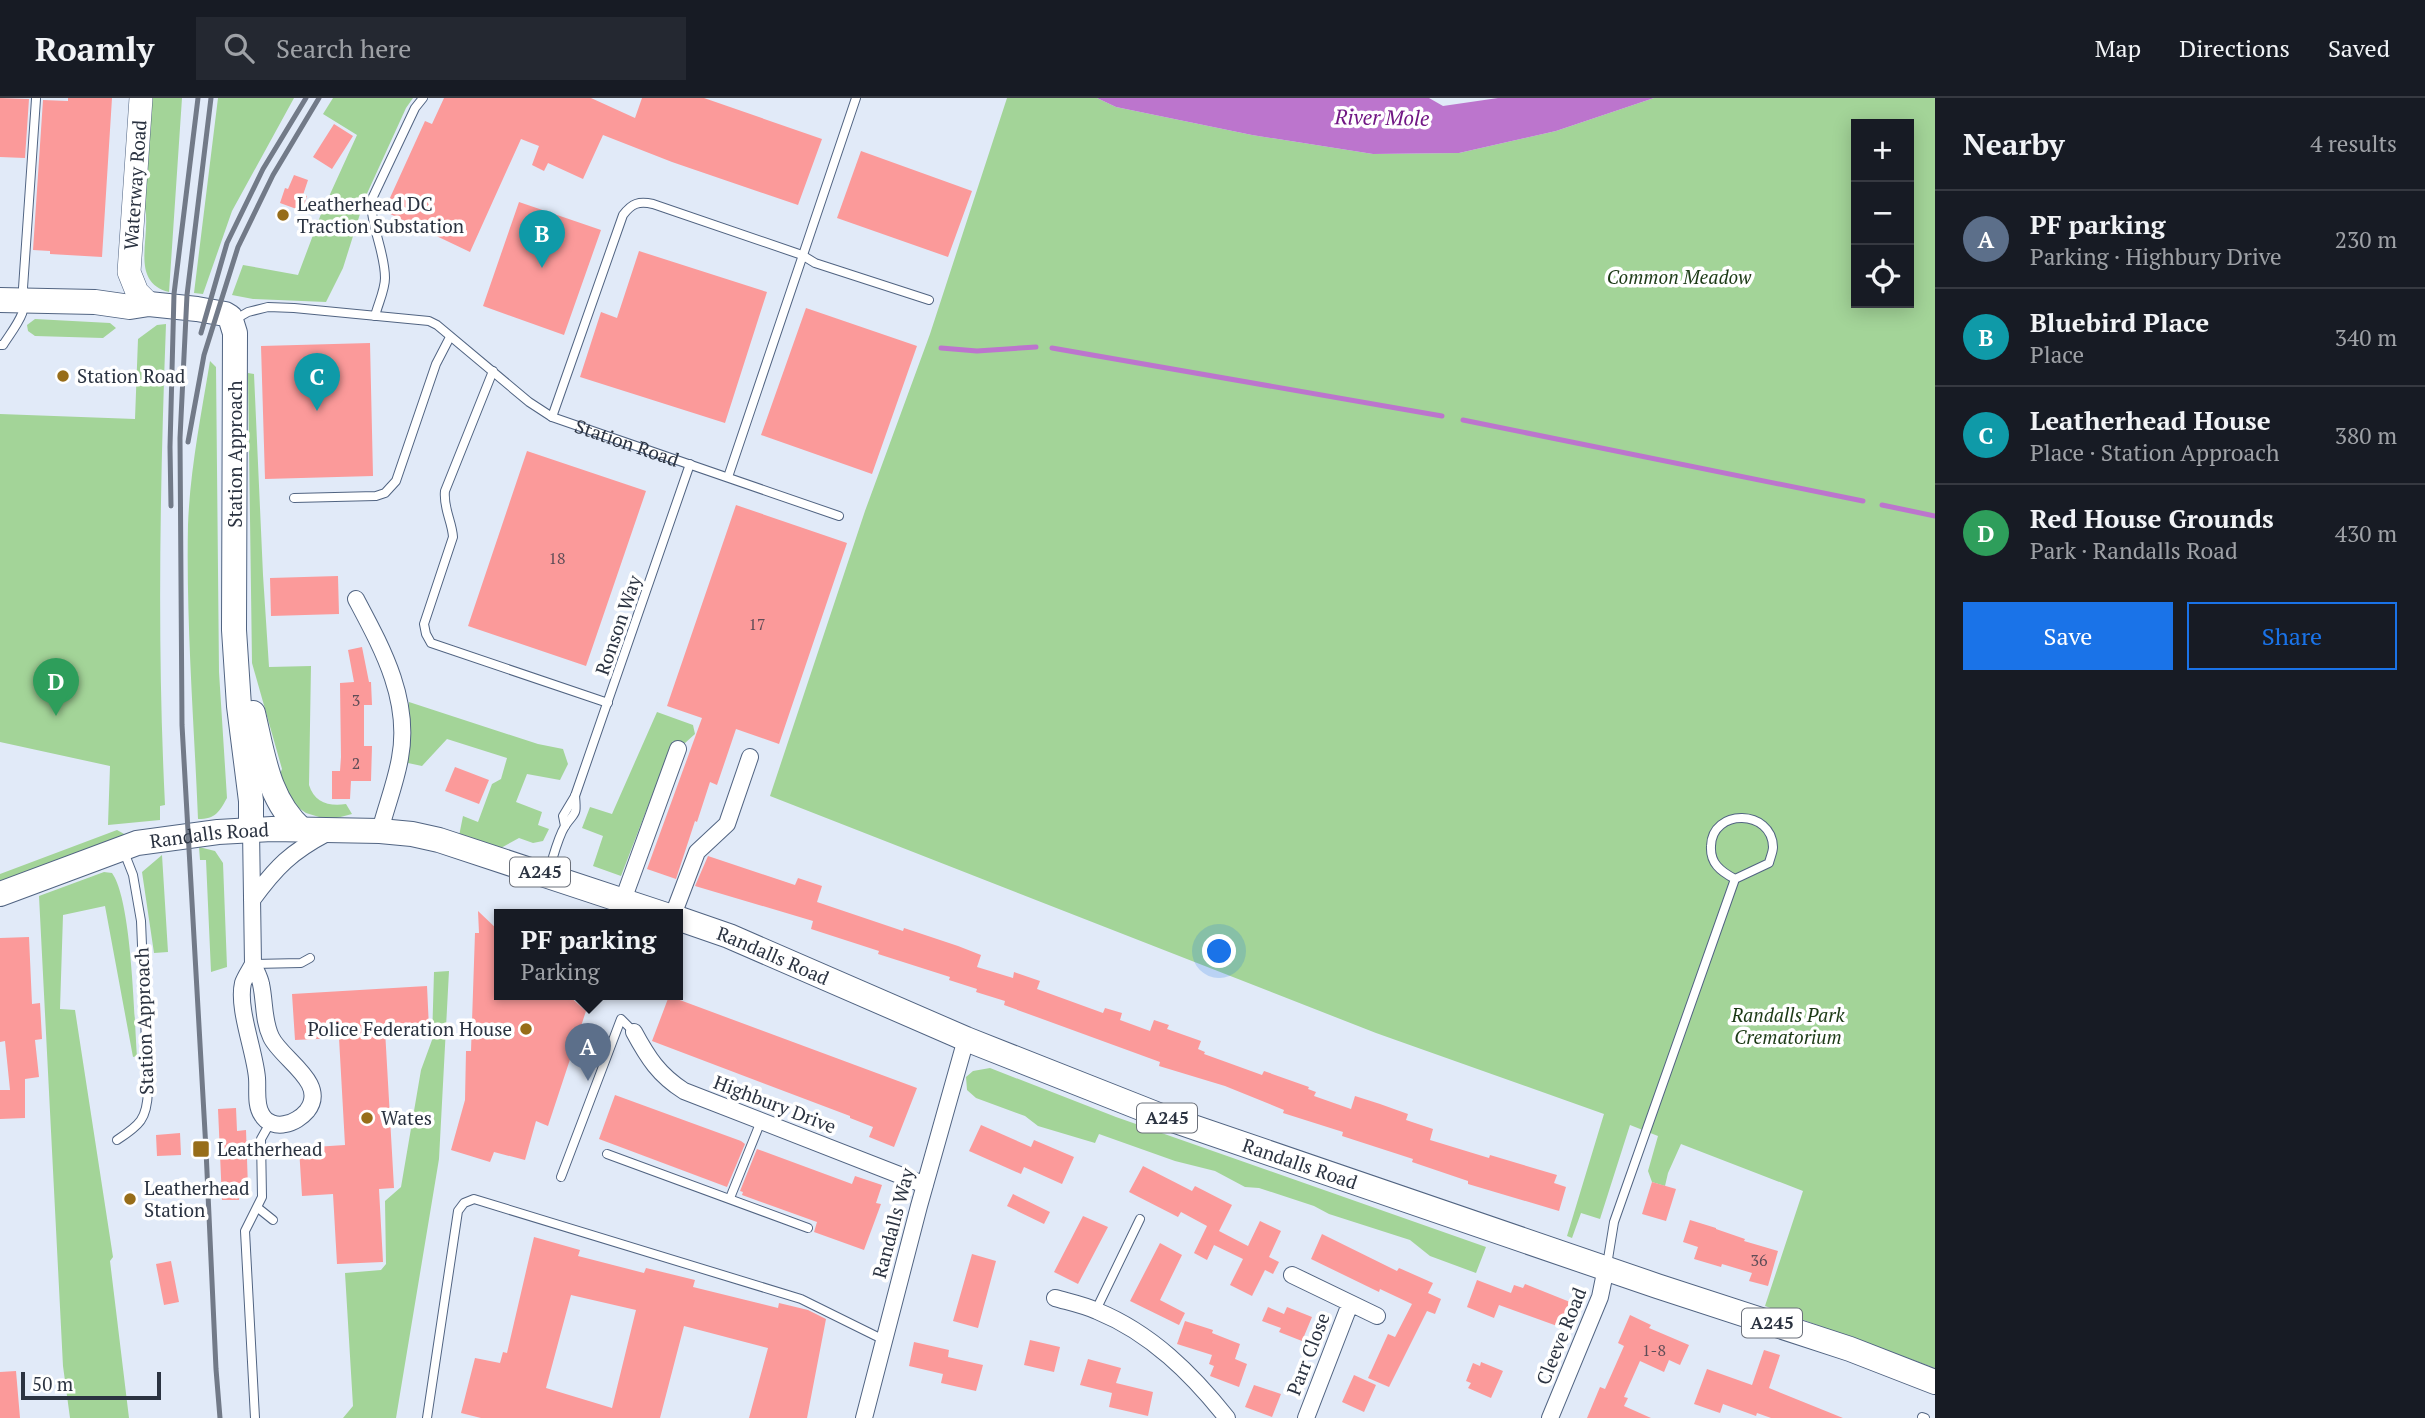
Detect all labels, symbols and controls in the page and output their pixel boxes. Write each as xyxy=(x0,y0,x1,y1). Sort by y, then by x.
search box xyxy=(196,17,686,80)
text: Roamly xyxy=(35,27,154,70)
icon: search xyxy=(220,29,258,67)
text: Search here xyxy=(276,31,411,65)
text: Map xyxy=(2095,32,2141,64)
text: Directions xyxy=(2179,32,2290,64)
text: Saved xyxy=(2328,32,2390,64)
water label: River Mole xyxy=(1333,102,1430,132)
street label: Waterway Road xyxy=(117,119,152,251)
map controls xyxy=(1851,119,1914,308)
button: + xyxy=(1851,119,1914,182)
text: Nearby xyxy=(1963,124,2065,164)
text: 4 results xyxy=(2310,128,2397,159)
button: − xyxy=(1851,182,1914,245)
place label: Leatherhead DC Traction Substation xyxy=(297,191,464,238)
marker: Leatherhead DC Traction Substation xyxy=(275,207,291,223)
text: PF parking xyxy=(2030,207,2165,241)
pin: B xyxy=(519,210,565,268)
text: A xyxy=(1978,224,1994,255)
text: 230 m xyxy=(2335,224,2397,255)
text: Parking · Highbury Drive xyxy=(2030,241,2282,272)
button: locate xyxy=(1851,245,1914,308)
park label: Common Meadow xyxy=(1607,264,1752,289)
text: Bluebird Place xyxy=(2030,305,2209,339)
text: B xyxy=(1979,322,1993,353)
text: 340 m xyxy=(2335,322,2397,353)
text: Place xyxy=(2030,339,2084,370)
pin: C xyxy=(294,353,340,411)
place label: Station Road xyxy=(77,363,186,388)
marker: Station Road xyxy=(55,368,71,384)
street label: Station Approach xyxy=(222,380,247,528)
text: Leatherhead House xyxy=(2030,403,2271,437)
street label: Station Road xyxy=(572,413,683,472)
text: C xyxy=(1979,420,1994,451)
text: 380 m xyxy=(2335,420,2397,451)
text: Place · Station Approach xyxy=(2030,437,2279,468)
text: Red House Grounds xyxy=(2030,501,2274,535)
text: D xyxy=(1978,518,1994,549)
text: 430 m xyxy=(2335,518,2397,549)
text: Park · Randalls Road xyxy=(2030,535,2238,566)
house number: 18 xyxy=(548,547,566,569)
street label: Ronson Way xyxy=(589,571,646,678)
button: Save xyxy=(1963,602,2173,670)
button: Share xyxy=(2187,602,2397,670)
house number: 17 xyxy=(748,613,766,635)
pin: D xyxy=(33,658,79,716)
house number: 3 xyxy=(352,689,360,711)
house number: 2 xyxy=(352,752,360,774)
street label: Randalls Road xyxy=(148,816,270,853)
road number: A245 xyxy=(510,858,570,886)
popup xyxy=(494,909,683,1000)
street label: Randalls Road xyxy=(714,920,834,990)
text: PF parking xyxy=(521,922,656,956)
your location xyxy=(1202,934,1236,968)
street label: Station Approach xyxy=(128,947,159,1095)
text: Parking xyxy=(521,956,600,987)
park label: Randalls Park Crematorium xyxy=(1730,1002,1845,1049)
place label: Police Federation House xyxy=(308,1016,512,1041)
marker: Police Federation House xyxy=(518,1021,534,1037)
pin: A xyxy=(565,1023,611,1081)
street label: Highbury Drive xyxy=(710,1069,840,1138)
road number: A245 xyxy=(1137,1104,1197,1133)
place label: Wates xyxy=(381,1105,432,1130)
marker: Wates xyxy=(359,1110,375,1126)
street label: Randalls Road xyxy=(1239,1132,1361,1195)
place label: Leatherhead xyxy=(217,1136,323,1161)
marker: Leatherhead xyxy=(191,1139,211,1159)
street label: Randalls Way xyxy=(866,1165,919,1281)
place label: Leatherhead Station xyxy=(144,1175,250,1222)
marker: Leatherhead Station xyxy=(122,1191,138,1207)
house number: 36 xyxy=(1750,1249,1768,1271)
street label: Cleeve Road xyxy=(1530,1283,1592,1388)
road number: A245 xyxy=(1742,1308,1802,1338)
street label: Parr Close xyxy=(1280,1309,1335,1399)
house number: 1-8 xyxy=(1642,1339,1666,1361)
scale bar xyxy=(21,1369,161,1401)
text: 50 m xyxy=(32,1371,73,1396)

